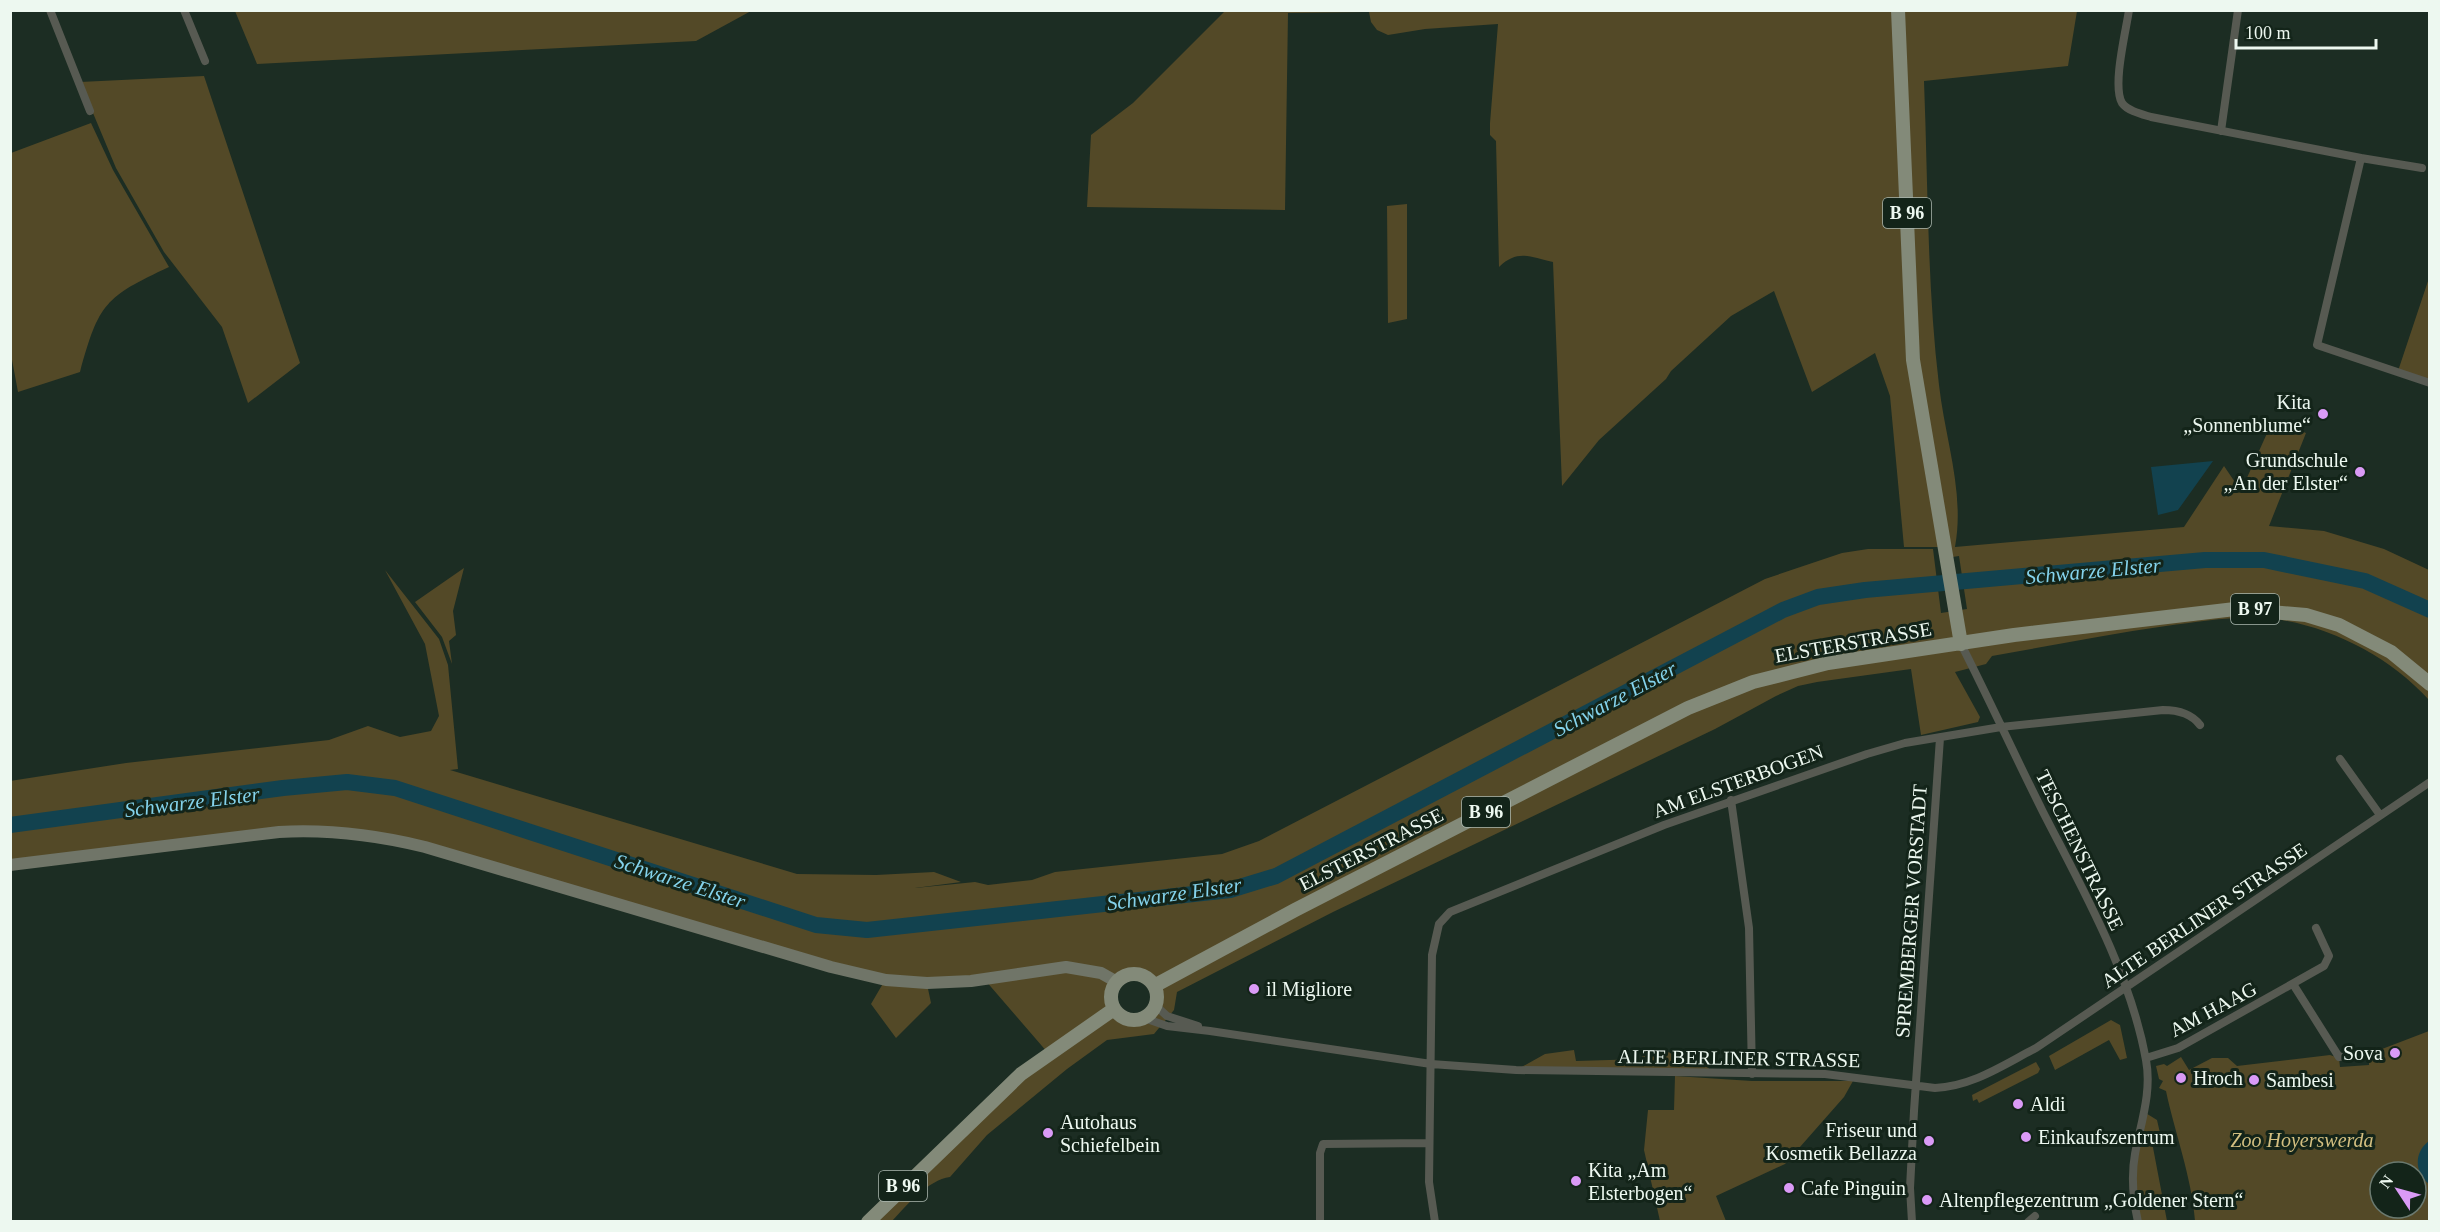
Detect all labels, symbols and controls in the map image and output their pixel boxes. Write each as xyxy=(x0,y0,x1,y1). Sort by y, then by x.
scale bar xyxy=(2236,12,2376,50)
text: 100 m xyxy=(2245,23,2291,43)
road number: B 96 xyxy=(1883,198,1931,228)
place label: Kita „Sonnenblume“ xyxy=(2183,391,2311,436)
marker: Kita „Sonnenblume“ xyxy=(2316,407,2330,421)
place label: Grundschule „An der Elster“ xyxy=(2224,449,2348,494)
marker: Grundschule „An der Elster“ xyxy=(2353,465,2367,479)
water label: Schwarze Elster xyxy=(2024,553,2163,589)
road number: B 97 xyxy=(2231,594,2279,624)
street label: ELSTERSTRASSE xyxy=(1773,617,1933,667)
water label: Schwarze Elster xyxy=(1549,656,1681,741)
street label: AM ELSTERBOGEN xyxy=(1650,740,1826,822)
street label: TESCHENSTRASSE xyxy=(2032,766,2128,934)
water label: Schwarze Elster xyxy=(123,782,262,822)
street label: SPREMBERGER VORSTADT xyxy=(1891,783,1931,1039)
road number: B 96 xyxy=(1462,797,1510,827)
street label: ELSTERSTRASSE xyxy=(1295,803,1447,895)
street label: ALTE BERLINER STRASSE xyxy=(2097,838,2311,992)
water label: Schwarze Elster xyxy=(612,849,749,914)
water label: Schwarze Elster xyxy=(1105,873,1244,915)
street label: AM HAAG xyxy=(2166,977,2260,1041)
place label: il Migliore xyxy=(1266,978,1352,1001)
marker: il Migliore xyxy=(1247,982,1261,996)
place label: Sova xyxy=(2343,1042,2383,1064)
street label: ALTE BERLINER STRASSE xyxy=(1618,1045,1860,1071)
marker: Sova xyxy=(2388,1046,2402,1060)
place label: Hroch xyxy=(2193,1067,2243,1089)
place label: Sambesi xyxy=(2266,1069,2334,1091)
marker: Hroch xyxy=(2174,1071,2188,1085)
marker: Sambesi xyxy=(2247,1073,2261,1087)
place label: Aldi xyxy=(2030,1093,2066,1115)
marker: Aldi xyxy=(2011,1097,2025,1111)
place label: Autohaus Schiefelbein xyxy=(1060,1111,1160,1156)
place label: Friseur und Kosmetik Bellazza xyxy=(1765,1119,1917,1164)
marker: Autohaus Schiefelbein xyxy=(1041,1126,1055,1140)
place label: Einkaufszentrum xyxy=(2038,1126,2175,1148)
park label: Zoo Hoyerswerda xyxy=(2230,1129,2374,1152)
marker: Einkaufszentrum xyxy=(2019,1130,2033,1144)
marker: Friseur und Kosmetik Bellazza xyxy=(1922,1134,1936,1148)
place label: Kita „Am Elsterbogen“ xyxy=(1588,1159,1693,1205)
north arrow xyxy=(2368,1160,2428,1220)
road number: B 96 xyxy=(879,1171,927,1201)
text: N xyxy=(2376,1171,2397,1191)
marker: Kita „Am Elsterbogen“ xyxy=(1569,1174,1583,1188)
place label: Cafe Pinguin xyxy=(1801,1177,1906,1200)
marker: Cafe Pinguin xyxy=(1782,1181,1796,1195)
place label: Altenpflegezentrum „Goldener Stern“ xyxy=(1939,1189,2243,1212)
marker: Altenpflegezentrum „Goldener Stern“ xyxy=(1920,1193,1934,1207)

